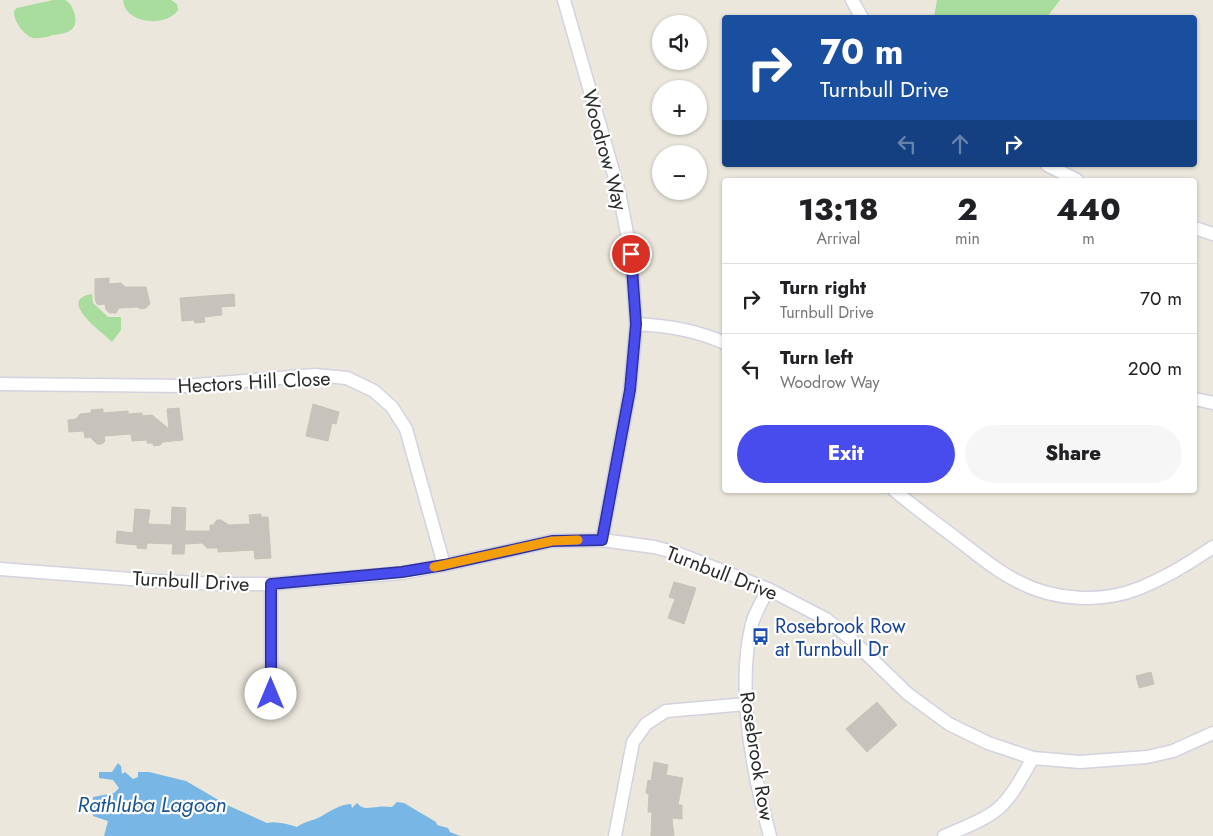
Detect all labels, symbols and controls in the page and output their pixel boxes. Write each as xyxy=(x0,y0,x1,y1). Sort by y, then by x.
map controls xyxy=(652,15,707,200)
button: sound xyxy=(652,15,707,70)
text: 70 m xyxy=(820,27,903,77)
icon: right xyxy=(737,35,802,100)
text: Turnbull Drive xyxy=(820,73,949,105)
button: + xyxy=(652,80,707,135)
street label: Woodrow Way xyxy=(574,86,635,214)
icon: left xyxy=(893,130,921,158)
icon: ahead xyxy=(946,130,974,158)
icon: right xyxy=(999,130,1027,158)
button: − xyxy=(652,145,707,200)
text: 13:18 xyxy=(798,188,879,231)
text: 2 xyxy=(957,188,978,231)
text: 440 xyxy=(1056,188,1121,231)
text: Arrival xyxy=(816,227,861,250)
text: min xyxy=(955,227,980,250)
text: m xyxy=(1082,227,1095,250)
pin xyxy=(610,233,652,275)
icon: arrive xyxy=(617,240,645,268)
text: Turn right xyxy=(780,274,866,301)
icon: right xyxy=(737,285,765,313)
text: 70 m xyxy=(1140,285,1182,312)
text: Turnbull Drive xyxy=(780,301,874,324)
text: Turn left xyxy=(780,344,853,371)
icon: left xyxy=(737,355,765,383)
text: 200 m xyxy=(1128,355,1182,382)
street label: Hectors Hill Close xyxy=(177,364,331,401)
text: Woodrow Way xyxy=(780,371,879,394)
button: Exit xyxy=(737,425,955,483)
button: Share xyxy=(965,425,1182,483)
street label: Turnbull Drive xyxy=(662,539,782,608)
street label: Turnbull Drive xyxy=(132,564,250,599)
place label: Rosebrook Row at Turnbull Dr xyxy=(775,612,906,664)
bus stop icon: Rosebrook Row at Turnbull Dr xyxy=(751,627,771,647)
position arrow xyxy=(244,667,296,719)
street label: Rosebrook Row xyxy=(732,689,781,823)
water label: Rathluba Lagoon xyxy=(78,790,226,820)

